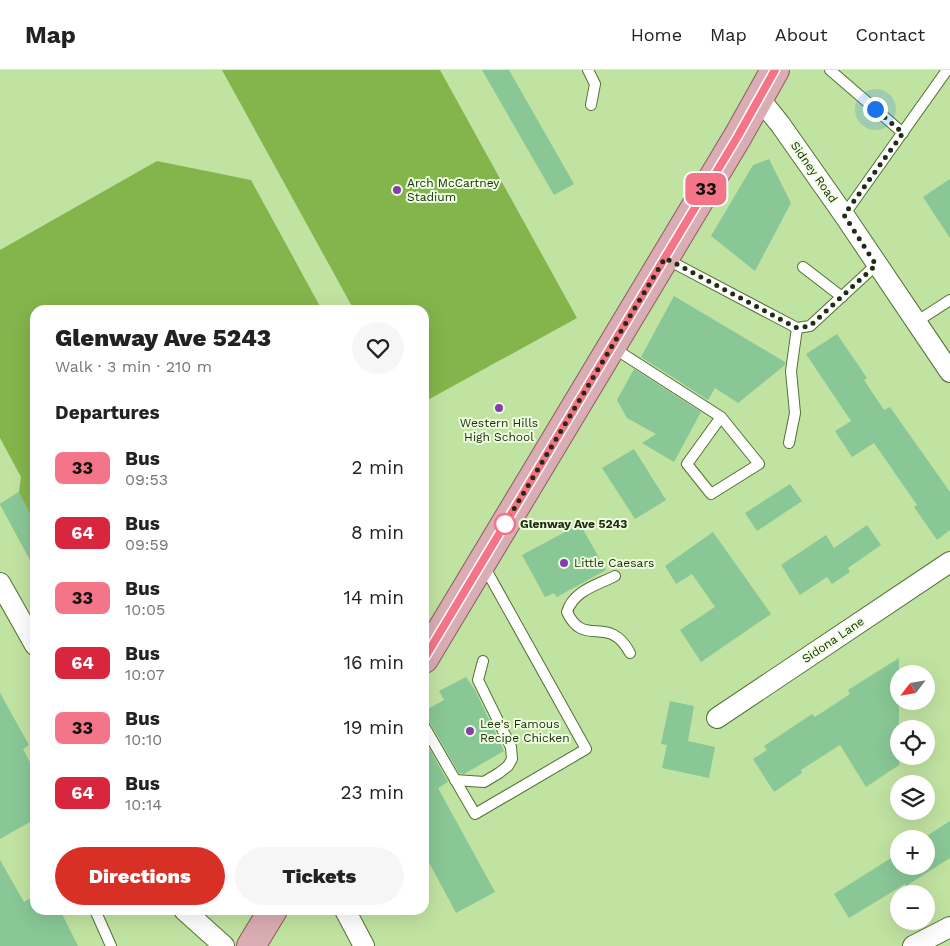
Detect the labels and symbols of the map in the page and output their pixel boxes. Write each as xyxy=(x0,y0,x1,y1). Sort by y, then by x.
your location xyxy=(863,97,888,122)
street label: Sidney Road xyxy=(788,139,840,205)
line badge: 33 xyxy=(684,173,728,205)
place label: Arch McCartney Stadium xyxy=(407,176,500,204)
marker: Arch McCartney Stadium xyxy=(391,184,403,196)
marker: Western Hills High School xyxy=(493,402,505,414)
place label: Western Hills High School xyxy=(460,416,538,444)
marker: Glenway Ave 5243 xyxy=(494,513,516,535)
place label: Glenway Ave 5243 xyxy=(520,517,627,531)
place label: Little Caesars xyxy=(574,556,654,570)
marker: Little Caesars xyxy=(558,557,570,569)
street label: Sidona Lane xyxy=(799,614,867,666)
north arrow xyxy=(890,665,935,710)
place label: Lee's Famous Recipe Chicken xyxy=(480,717,570,745)
marker: Lee's Famous Recipe Chicken xyxy=(464,725,476,737)

